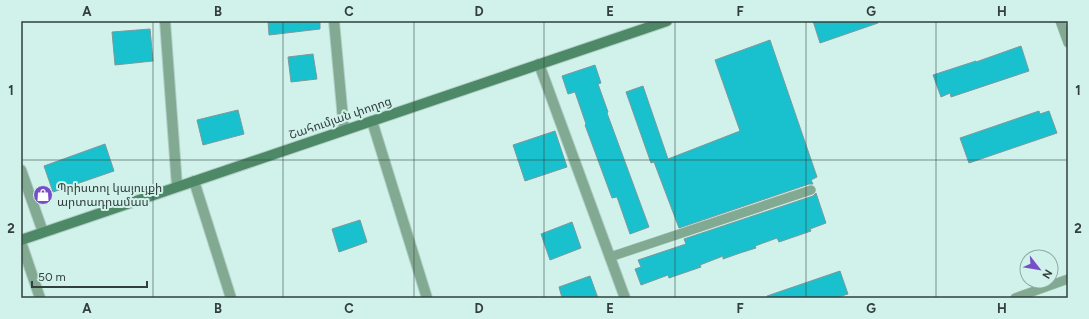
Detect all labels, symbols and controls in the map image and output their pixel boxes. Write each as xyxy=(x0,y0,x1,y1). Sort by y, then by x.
text: A xyxy=(82,4,92,19)
text: B xyxy=(214,4,222,19)
text: C xyxy=(344,4,354,19)
text: D xyxy=(474,4,484,19)
text: E xyxy=(606,4,614,19)
text: F xyxy=(736,4,744,19)
text: G xyxy=(866,4,876,19)
text: H xyxy=(997,4,1007,19)
text: 1 xyxy=(8,83,14,98)
text: 1 xyxy=(1075,83,1081,98)
street label: Շահումյան փողոց xyxy=(287,94,393,142)
place label: Պրիստոլ կայույքի արտադրամաս xyxy=(57,181,162,209)
shop icon: Պրիստոլ կայույքի արտադրամաս xyxy=(32,184,54,206)
text: 2 xyxy=(7,221,15,236)
text: 2 xyxy=(1074,221,1082,236)
north arrow xyxy=(1019,249,1059,289)
scale bar xyxy=(32,263,147,289)
text: N xyxy=(1039,267,1055,281)
text: 50 m xyxy=(38,270,66,284)
text: A xyxy=(82,301,92,316)
text: B xyxy=(214,301,222,316)
text: C xyxy=(344,301,354,316)
text: D xyxy=(474,301,484,316)
text: E xyxy=(606,301,614,316)
text: F xyxy=(736,301,744,316)
text: G xyxy=(866,301,876,316)
text: H xyxy=(997,301,1007,316)

